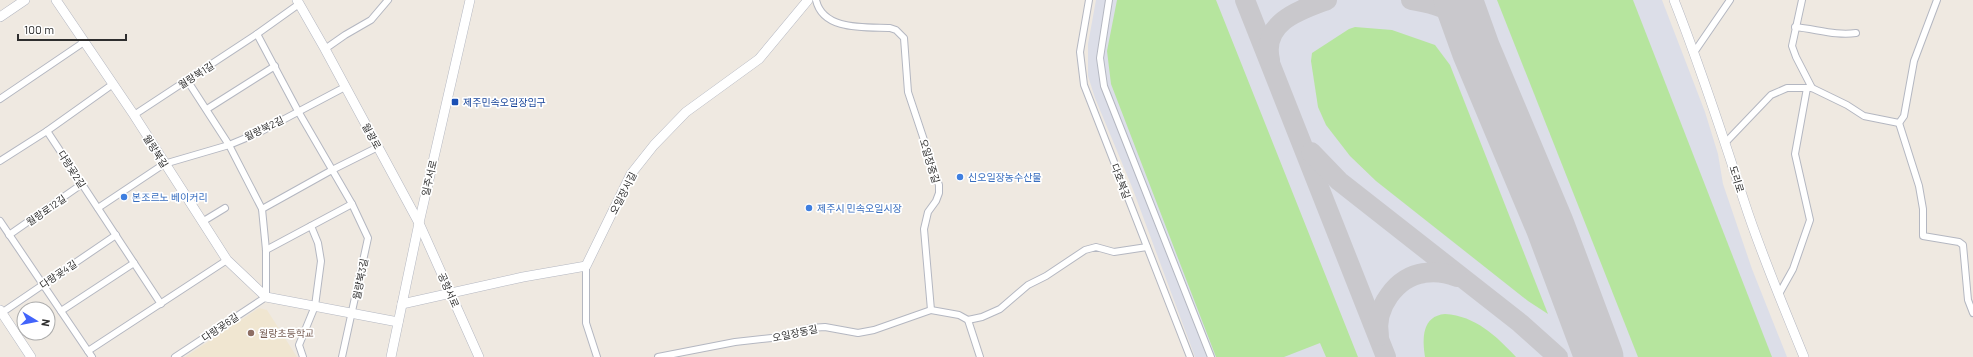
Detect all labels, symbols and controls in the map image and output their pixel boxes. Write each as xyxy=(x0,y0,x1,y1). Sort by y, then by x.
scale bar xyxy=(18,16,126,42)
text: 100 m xyxy=(24,22,54,36)
street label: 월랑북1길 xyxy=(176,59,216,91)
place label: 제주민속오일장입구 xyxy=(463,96,546,108)
marker: 제주민속오일장입구 xyxy=(450,97,460,107)
street label: 월랑북2길 xyxy=(242,113,286,143)
street label: 월광로 xyxy=(360,121,384,151)
street label: 월랑북길 xyxy=(141,132,171,170)
street label: 오일장중길 xyxy=(918,137,942,185)
street label: 다랑곶2길 xyxy=(55,148,89,190)
street label: 일주서로 xyxy=(419,159,439,197)
street label: 다호북길 xyxy=(1109,162,1133,200)
street label: 도리로 xyxy=(1727,164,1747,194)
street label: 오일장서길 xyxy=(607,170,639,216)
place label: 신오일장농수산물 xyxy=(968,171,1042,183)
marker: 신오일장농수산물 xyxy=(955,172,965,182)
place label: 본조르노 베이커리 xyxy=(132,191,208,203)
street label: 월랑로12길 xyxy=(24,192,68,228)
marker: 본조르노 베이커리 xyxy=(119,192,129,202)
place label: 제주시 민속오일시장 xyxy=(817,202,902,214)
marker: 제주시 민속오일시장 xyxy=(804,203,814,213)
street label: 다랑곶4길 xyxy=(37,257,79,291)
street label: 월랑북3길 xyxy=(350,257,370,301)
street label: 공항서로 xyxy=(436,271,462,309)
north arrow xyxy=(16,301,56,341)
street label: 다랑곶6길 xyxy=(199,310,241,344)
text: N xyxy=(39,318,53,328)
street label: 오일장동길 xyxy=(771,322,819,344)
place label: 월랑초등학교 xyxy=(259,327,314,339)
marker: 월랑초등학교 xyxy=(246,328,256,338)

